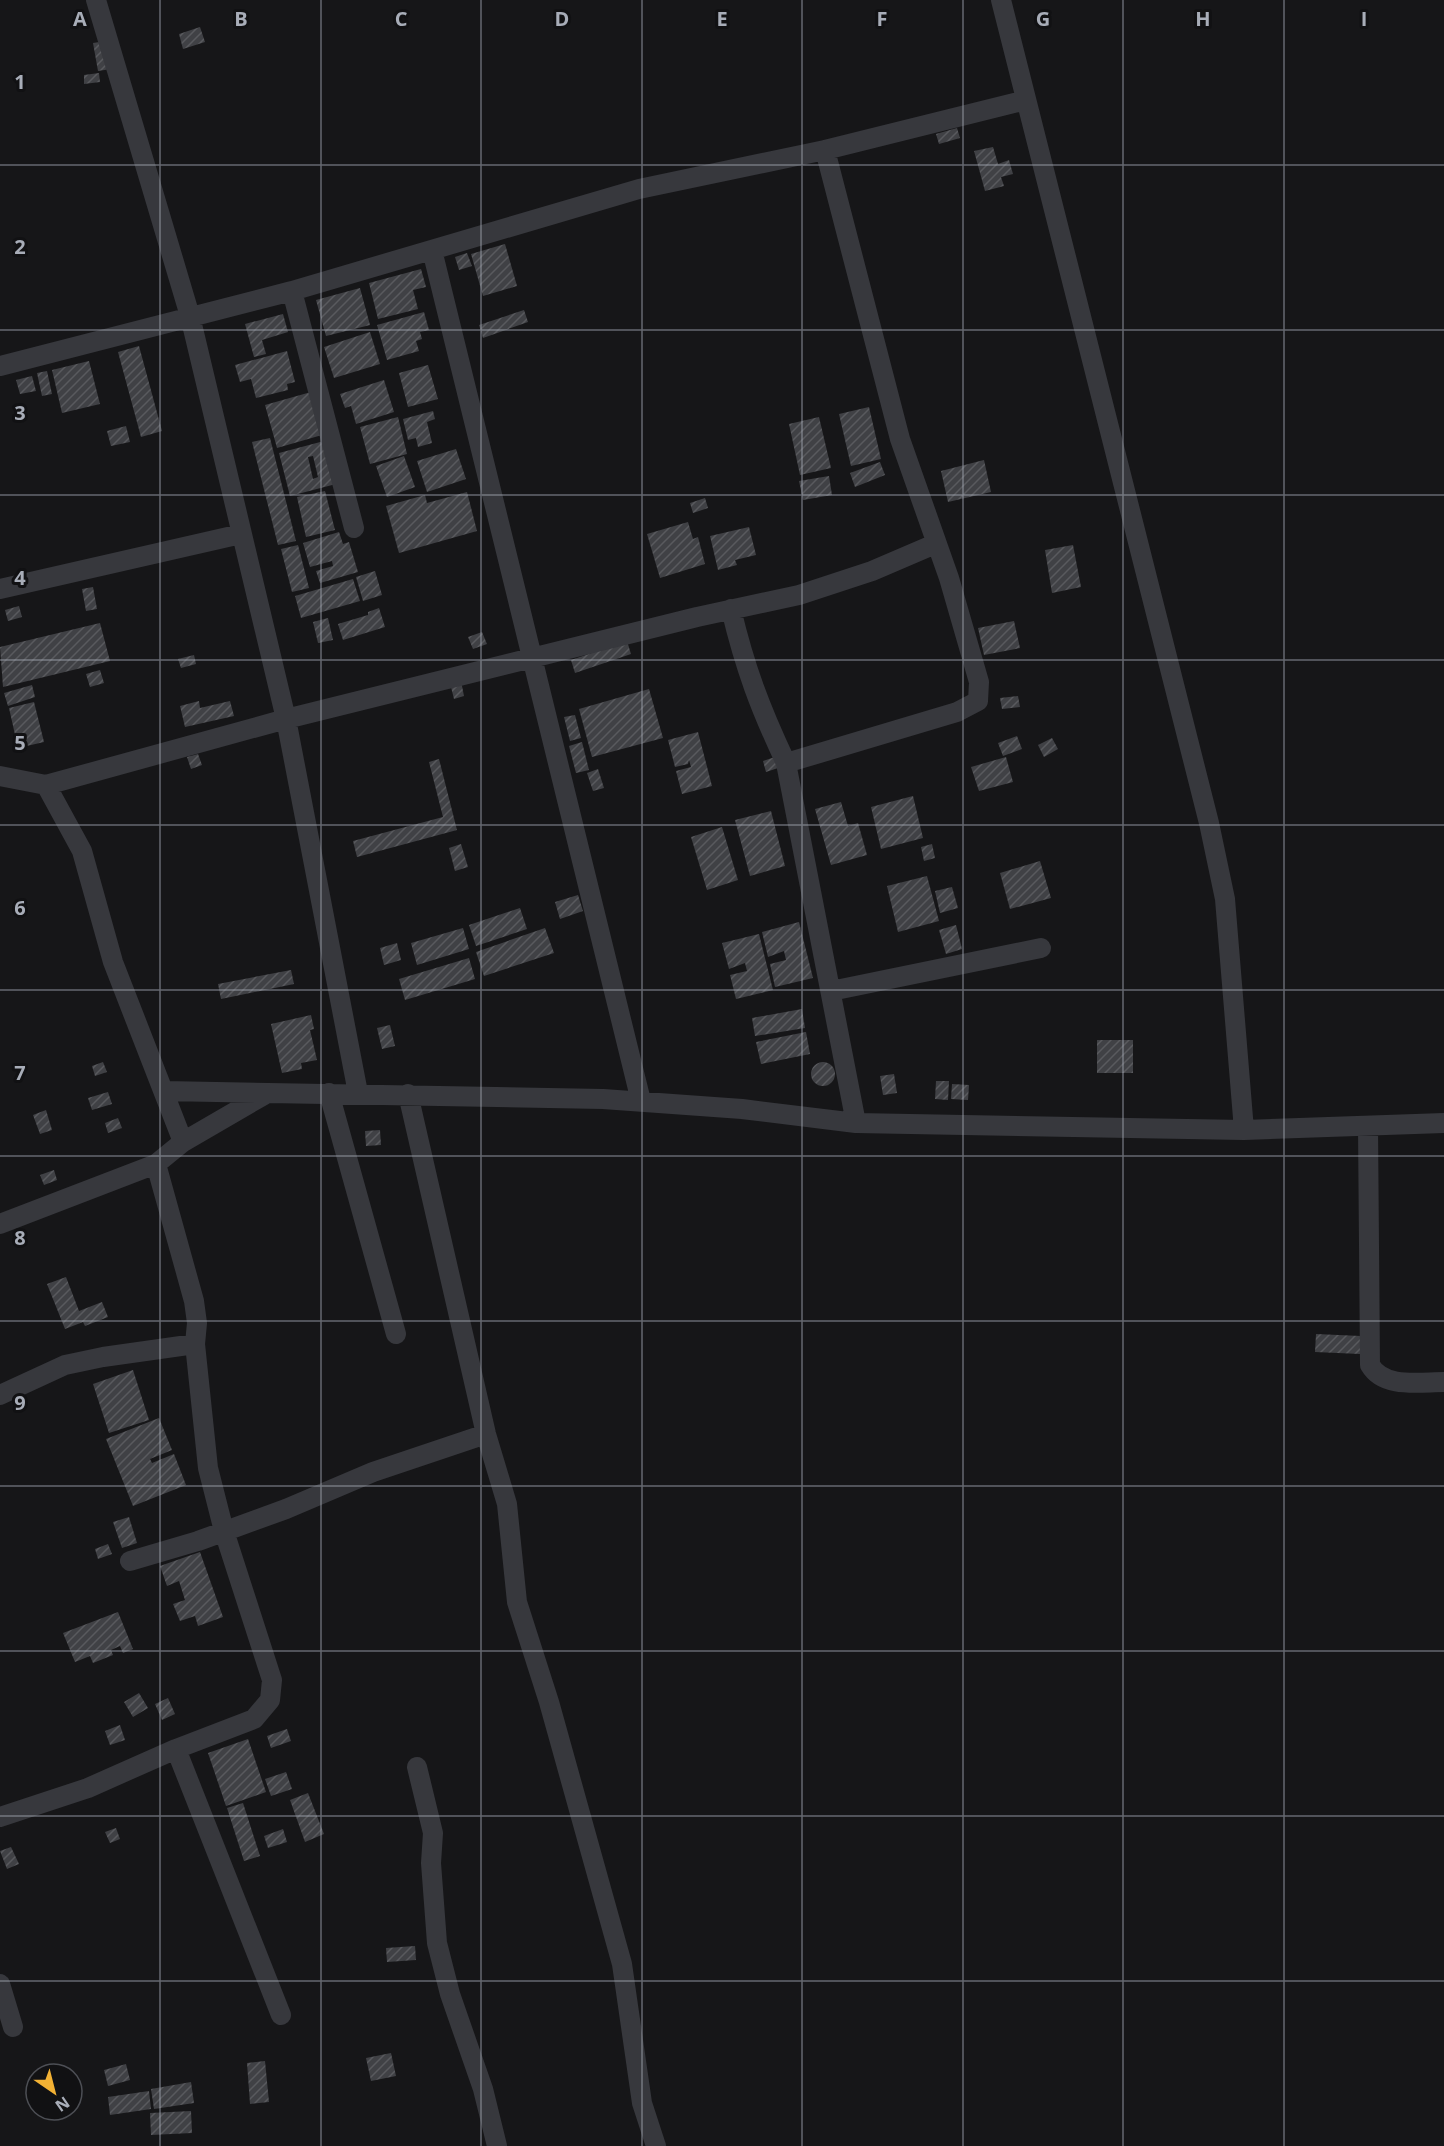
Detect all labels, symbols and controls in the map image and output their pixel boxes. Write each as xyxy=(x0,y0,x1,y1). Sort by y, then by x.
text: A xyxy=(73,5,87,32)
text: B xyxy=(234,5,248,32)
text: C xyxy=(395,5,408,32)
text: D xyxy=(555,5,569,32)
text: E xyxy=(716,5,728,32)
text: F xyxy=(877,5,887,32)
text: G xyxy=(1036,5,1050,32)
text: H xyxy=(1195,5,1211,32)
text: I xyxy=(1361,5,1367,32)
text: 1 xyxy=(14,68,26,95)
text: 2 xyxy=(14,233,26,260)
text: 3 xyxy=(14,399,26,426)
text: 4 xyxy=(14,564,26,591)
text: 5 xyxy=(14,729,26,756)
text: 6 xyxy=(14,894,26,921)
text: 7 xyxy=(14,1059,26,1086)
text: 8 xyxy=(14,1224,26,1251)
text: 9 xyxy=(14,1389,26,1416)
north arrow xyxy=(24,2062,84,2122)
text: N xyxy=(51,2092,74,2117)

